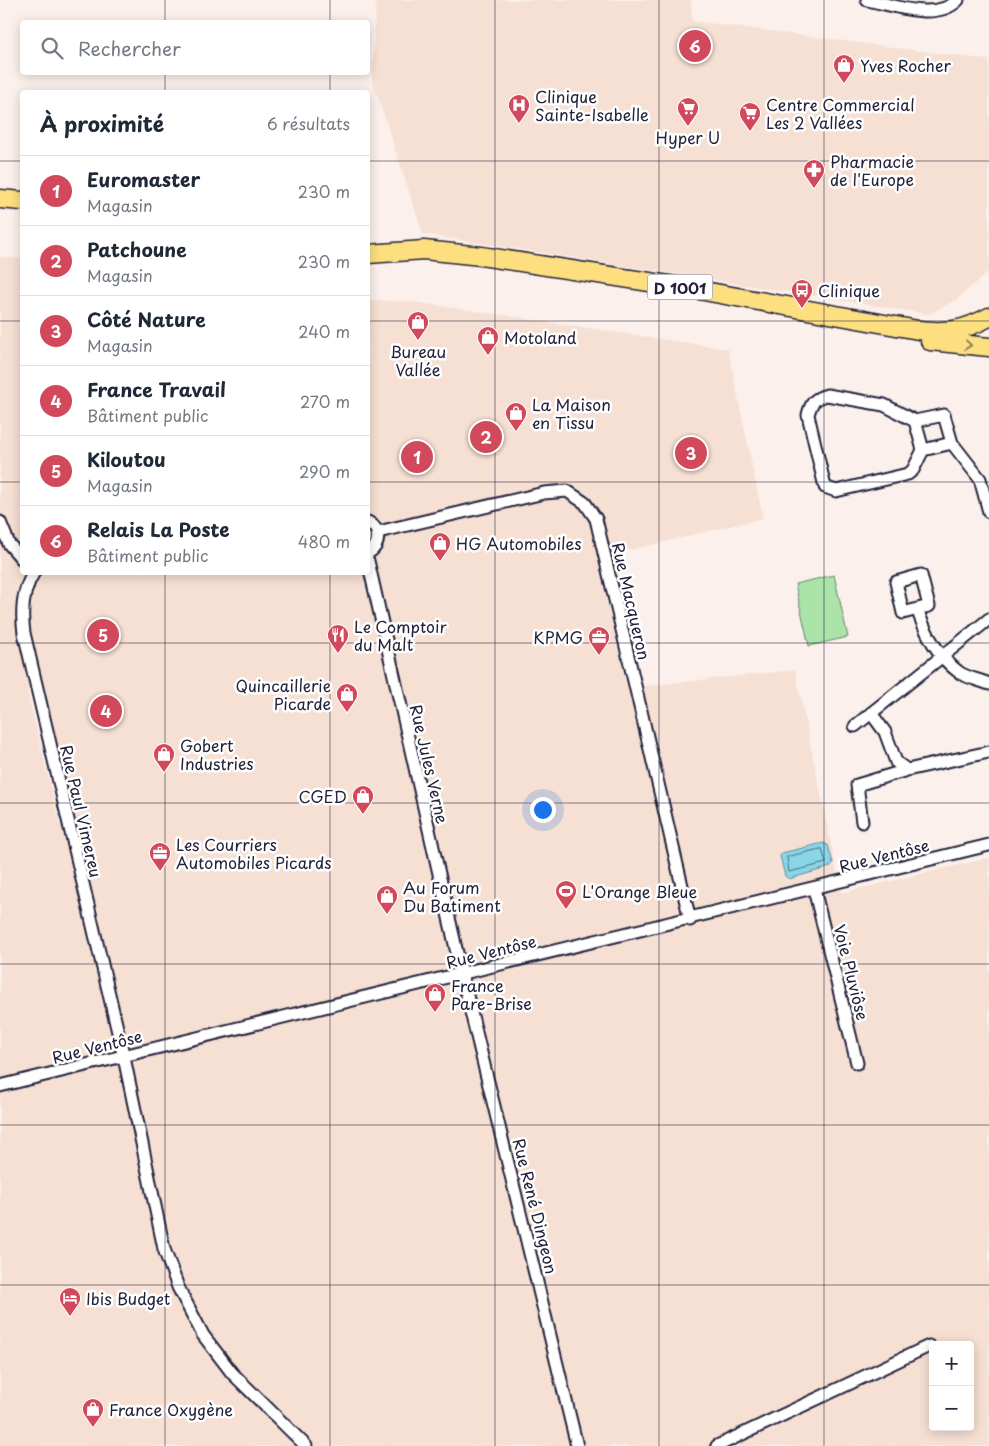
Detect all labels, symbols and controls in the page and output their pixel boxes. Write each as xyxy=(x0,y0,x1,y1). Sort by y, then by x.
search box xyxy=(20,20,370,75)
pin: 6 xyxy=(679,27,711,65)
icon: search xyxy=(38,34,66,62)
text: Rechercher xyxy=(78,34,181,62)
shop icon: Yves Rocher xyxy=(832,53,856,84)
place label: Yves Rocher xyxy=(860,53,951,77)
place label: Clinique Sainte-Isabelle xyxy=(535,84,649,126)
place label: Centre Commercial Les 2 Vallées xyxy=(766,92,915,134)
hospital icon: Clinique Sainte-Isabelle xyxy=(507,93,531,124)
supermarket icon: Hyper U xyxy=(676,96,700,127)
supermarket icon: Centre Commercial Les 2 Vallées xyxy=(738,101,762,132)
text: À proximité xyxy=(40,107,164,139)
text: 6 résultats xyxy=(267,111,350,135)
place label: Hyper U xyxy=(656,125,720,149)
place label: Pharmacie de l'Europe xyxy=(830,149,914,191)
pharmacy icon: Pharmacie de l'Europe xyxy=(802,158,826,189)
text: Euromaster xyxy=(87,165,200,193)
text: 1 xyxy=(52,179,60,203)
text: 230 m xyxy=(298,179,350,203)
text: Magasin xyxy=(87,193,153,217)
text: Patchoune xyxy=(87,235,187,263)
text: 2 xyxy=(50,249,62,273)
text: 230 m xyxy=(298,249,350,273)
text: Magasin xyxy=(87,263,153,287)
road number: D 1001 xyxy=(648,274,712,300)
bus stop icon: Clinique xyxy=(790,278,814,309)
place label: Clinique xyxy=(818,278,880,302)
text: Côté Nature xyxy=(87,305,206,333)
shop icon: Bureau Vallée xyxy=(406,310,430,341)
text: 3 xyxy=(51,319,61,343)
text: 240 m xyxy=(298,319,350,343)
shop icon: Motoland xyxy=(476,325,500,356)
place label: Motoland xyxy=(504,325,577,349)
text: Magasin xyxy=(87,333,153,357)
place label: Bureau Vallée xyxy=(390,339,446,381)
one-way arrow xyxy=(964,339,972,350)
text: France Travail xyxy=(87,375,226,403)
text: 4 xyxy=(51,389,61,413)
text: 270 m xyxy=(300,389,350,413)
place label: La Maison en Tissu xyxy=(532,392,611,434)
shop icon: La Maison en Tissu xyxy=(504,401,528,432)
text: Bâtiment public xyxy=(87,403,208,427)
pin: 2 xyxy=(470,418,502,456)
pin: 3 xyxy=(675,434,707,472)
pin: 1 xyxy=(401,438,433,476)
text: Kiloutou xyxy=(87,445,166,473)
text: 5 xyxy=(51,459,61,483)
text: 290 m xyxy=(299,459,350,483)
text: Magasin xyxy=(87,473,153,497)
text: Relais La Poste xyxy=(87,515,230,543)
text: 6 xyxy=(50,529,62,553)
text: 480 m xyxy=(298,529,350,553)
shop icon: HG Automobiles xyxy=(428,531,452,562)
place label: HG Automobiles xyxy=(456,531,582,555)
street label: Rue Macqueron xyxy=(607,540,657,662)
text: Bâtiment public xyxy=(87,543,208,567)
place label: Le Comptoir du Malt xyxy=(354,614,447,656)
pin: 5 xyxy=(87,616,119,654)
restaurant icon: Le Comptoir du Malt xyxy=(326,623,350,654)
place label: KPMG xyxy=(533,625,583,649)
office icon: KPMG xyxy=(587,625,611,656)
place label: Quincaillerie Picarde xyxy=(235,673,331,715)
shop icon: Quincaillerie Picarde xyxy=(335,682,359,713)
pin: 4 xyxy=(90,692,122,730)
street label: Rue Jules Verne xyxy=(405,702,455,826)
place label: Gobert Industries xyxy=(180,733,254,775)
shop icon: Gobert Industries xyxy=(152,742,176,773)
street label: Rue Paul Vimereu xyxy=(55,743,109,879)
place label: CGED xyxy=(298,784,347,808)
shop icon: CGED xyxy=(351,784,375,815)
your location xyxy=(530,797,556,823)
place label: Les Courriers Automobiles Picards xyxy=(176,832,332,874)
street label: Rue Ventôse xyxy=(836,832,932,878)
office icon: Les Courriers Automobiles Picards xyxy=(148,841,172,872)
place label: Au Forum Du Batiment xyxy=(403,875,501,917)
sports icon: L'Orange Bleue xyxy=(554,879,578,910)
place label: L'Orange Bleue xyxy=(582,879,697,903)
shop icon: Au Forum Du Batiment xyxy=(375,884,399,915)
street label: Voie Pluviôse xyxy=(828,922,876,1022)
street label: Rue Ventôse xyxy=(443,928,539,974)
place label: France Pare-Brise xyxy=(451,973,532,1015)
shop icon: France Pare-Brise xyxy=(423,982,447,1013)
street label: Rue Ventôse xyxy=(49,1023,145,1069)
street label: Rue René Dingeon xyxy=(508,1136,564,1276)
hotel icon: Ibis Budget xyxy=(58,1286,82,1317)
place label: Ibis Budget xyxy=(86,1286,171,1310)
map controls xyxy=(929,1341,974,1431)
button: + xyxy=(929,1341,974,1386)
button: − xyxy=(929,1386,974,1431)
shop icon: France Oxygène xyxy=(81,1397,105,1428)
place label: France Oxygène xyxy=(109,1397,233,1421)

